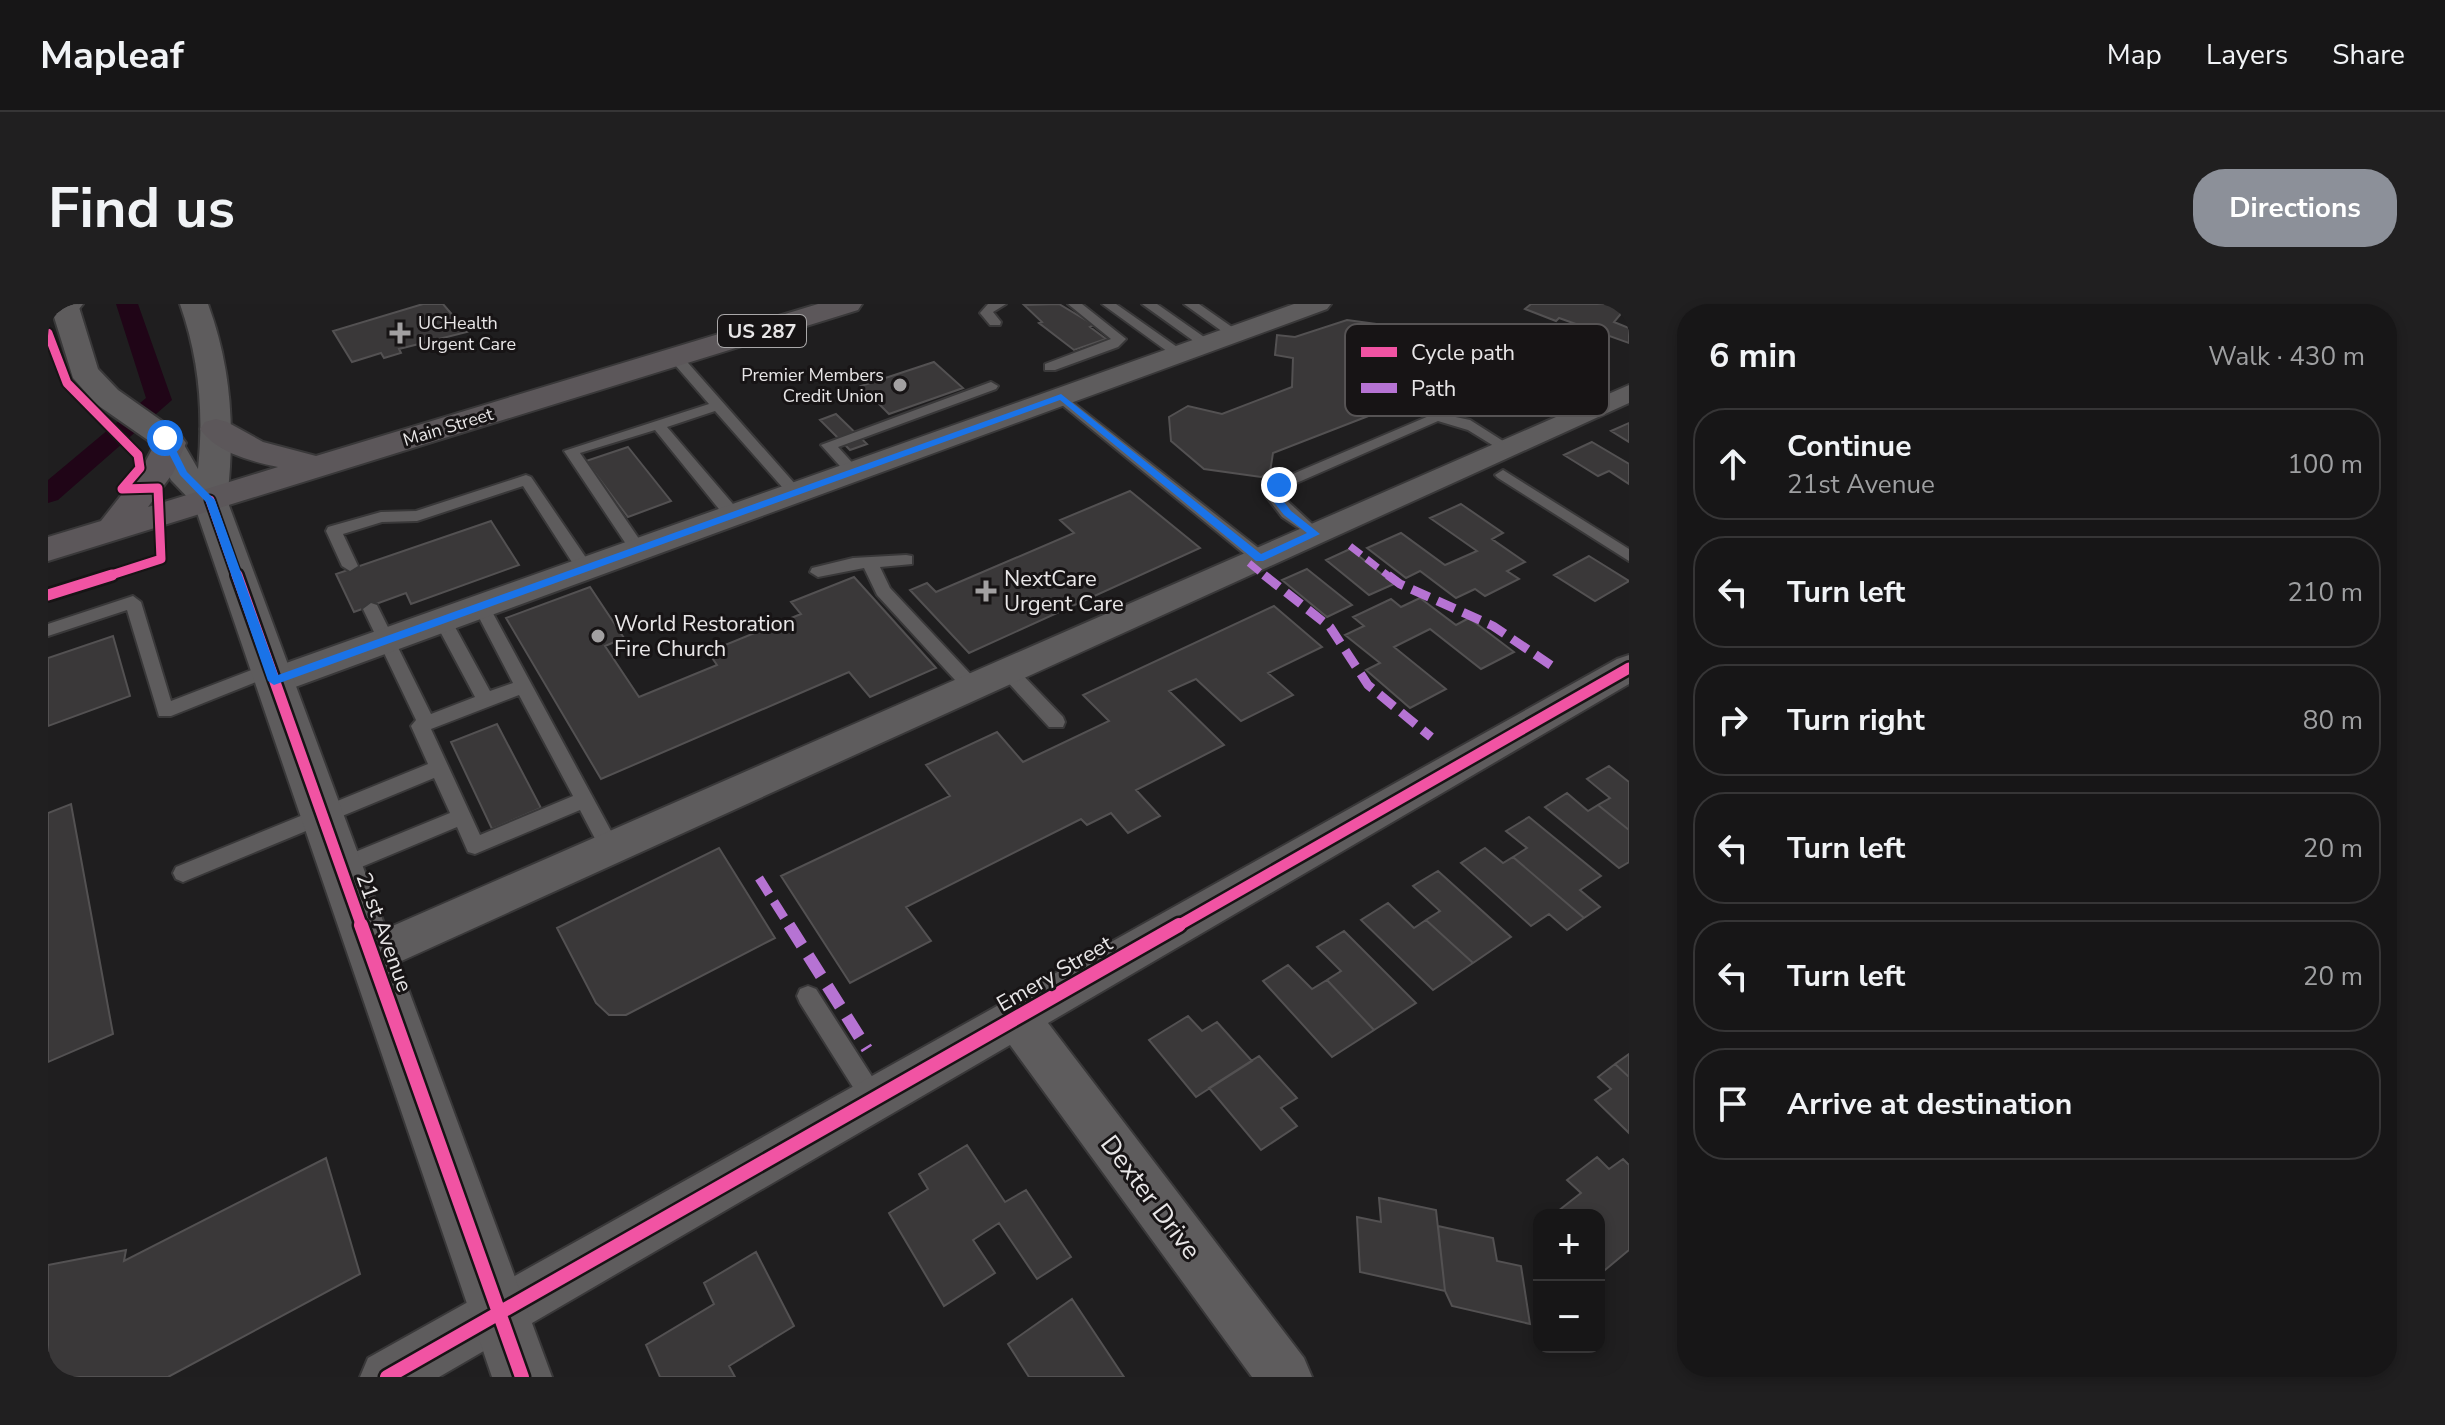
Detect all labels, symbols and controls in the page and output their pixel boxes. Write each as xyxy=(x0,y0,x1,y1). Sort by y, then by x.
text: Mapleaf xyxy=(40,30,184,81)
text: Map xyxy=(2107,36,2162,74)
text: Layers xyxy=(2206,36,2288,74)
text: Share xyxy=(2332,36,2405,74)
button: Directions xyxy=(2193,169,2397,247)
text: Find us xyxy=(48,170,235,247)
place label: UCHealth Urgent Care xyxy=(418,311,516,356)
road number: US 287 xyxy=(718,315,806,347)
marker: UCHealth Urgent Care xyxy=(389,322,411,344)
legend xyxy=(1345,324,1609,416)
text: 6 min xyxy=(1709,333,1797,379)
text: Cycle path xyxy=(1411,338,1515,368)
text: Walk · 430 m xyxy=(2208,339,2365,374)
place label: Premier Members Credit Union xyxy=(741,363,884,408)
text: Path xyxy=(1411,374,1456,404)
marker: Premier Members Credit Union xyxy=(891,376,909,394)
street label: Main Street xyxy=(400,402,497,452)
route start xyxy=(147,420,183,456)
text: Continue xyxy=(1787,426,1912,467)
icon: ahead xyxy=(1711,442,1755,486)
text: 100 m xyxy=(2287,447,2363,482)
route end xyxy=(1261,467,1297,503)
text: 21st Avenue xyxy=(1787,467,1935,502)
place label: NextCare Urgent Care xyxy=(1004,564,1124,619)
icon: left xyxy=(1711,570,1755,614)
text: Turn left xyxy=(1787,572,1905,613)
text: 210 m xyxy=(2287,575,2363,610)
marker: NextCare Urgent Care xyxy=(975,580,997,602)
place label: World Restoration Fire Church xyxy=(614,609,795,664)
marker: World Restoration Fire Church xyxy=(589,627,607,645)
icon: right xyxy=(1711,698,1755,742)
text: Turn right xyxy=(1787,700,1925,741)
text: 80 m xyxy=(2303,703,2363,738)
icon: left xyxy=(1711,826,1755,870)
text: Turn left xyxy=(1787,828,1905,869)
text: 20 m xyxy=(2303,831,2363,866)
street label: 21st Avenue xyxy=(349,868,420,996)
street label: Emery Street xyxy=(991,929,1118,1019)
icon: left xyxy=(1711,954,1755,998)
text: Turn left xyxy=(1787,956,1905,997)
text: 20 m xyxy=(2303,959,2363,994)
icon: arrive xyxy=(1711,1082,1755,1126)
text: Arrive at destination xyxy=(1787,1084,2072,1125)
street label: Dexter Drive xyxy=(1092,1128,1209,1267)
map controls xyxy=(1533,1209,1605,1353)
button: + xyxy=(1533,1209,1605,1281)
button: − xyxy=(1533,1281,1605,1353)

